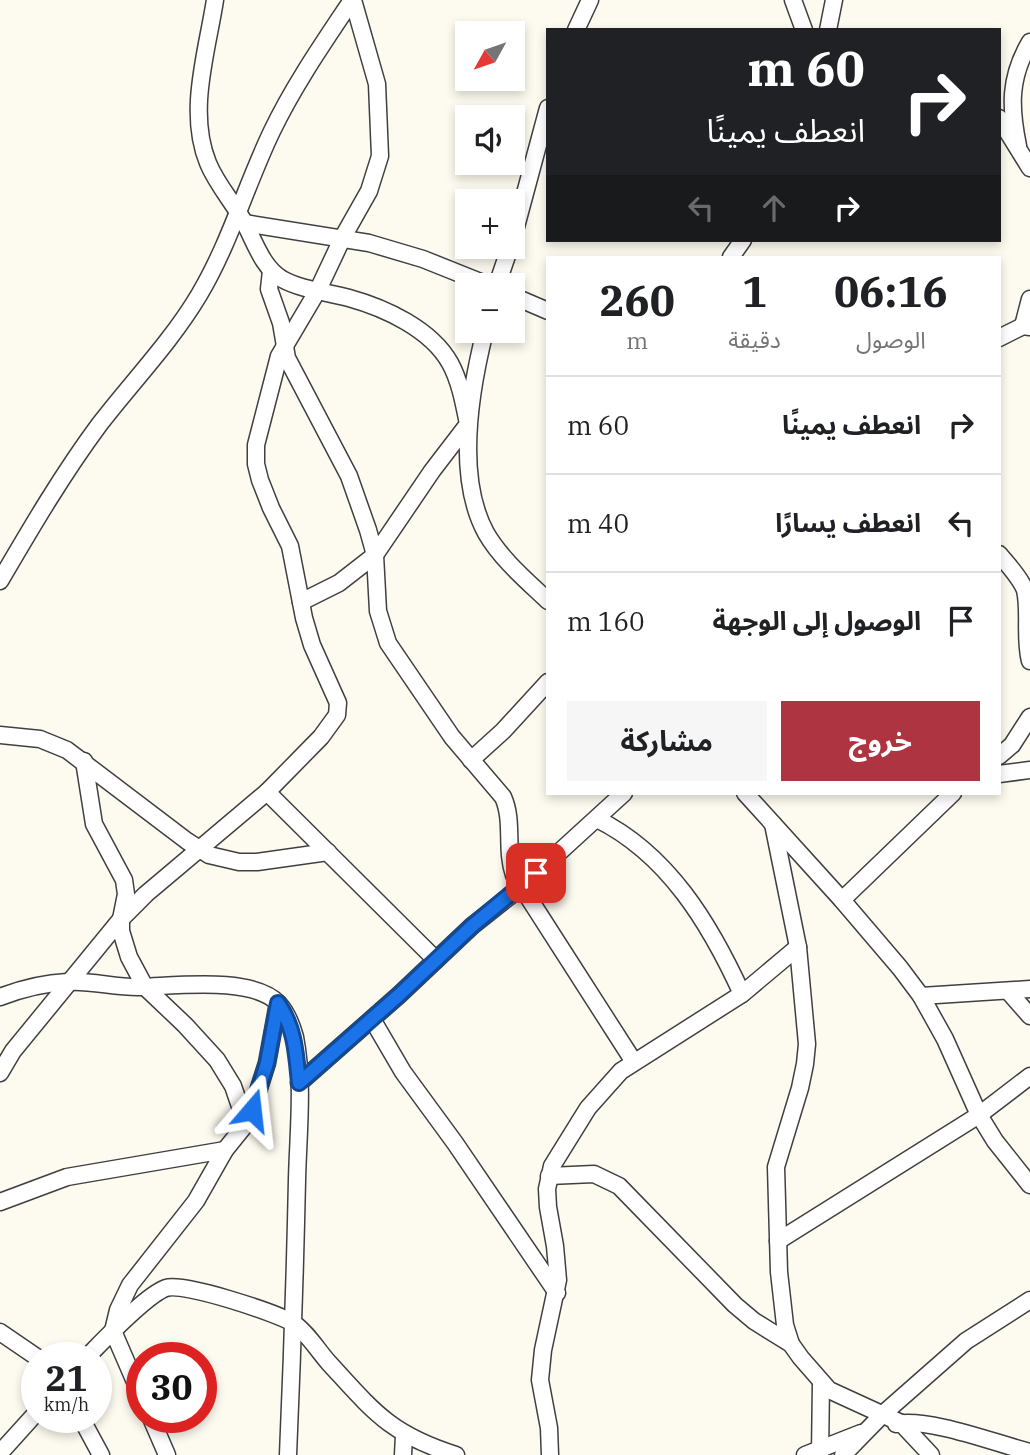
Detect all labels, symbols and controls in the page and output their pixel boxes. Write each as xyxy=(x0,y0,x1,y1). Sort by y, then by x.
north arrow xyxy=(455,21,525,91)
map controls xyxy=(455,21,525,343)
text: 60 m xyxy=(747,36,865,99)
icon: right xyxy=(889,56,980,147)
button: sound xyxy=(455,105,525,175)
text: انعطف يمينًا xyxy=(707,109,865,151)
button: + xyxy=(455,189,525,259)
icon: left xyxy=(682,189,720,227)
icon: ahead xyxy=(755,189,793,227)
icon: right xyxy=(828,189,866,227)
text: 1 xyxy=(742,264,767,319)
text: 06:16 xyxy=(834,264,948,319)
button: − xyxy=(455,273,525,343)
text: 260 xyxy=(599,273,675,328)
text: دقيقة xyxy=(728,324,781,354)
text: الوصول xyxy=(856,324,926,354)
text: m xyxy=(626,325,648,355)
icon: right xyxy=(942,406,980,444)
text: انعطف يمينًا xyxy=(782,407,921,441)
text: 60 m xyxy=(567,408,629,442)
icon: left xyxy=(942,504,980,542)
text: انعطف يسارًا xyxy=(775,505,921,539)
text: 40 m xyxy=(567,506,629,540)
icon: arrive xyxy=(942,602,980,640)
text: الوصول إلى الوجهة xyxy=(713,603,921,637)
text: 160 m xyxy=(567,604,645,638)
button: مشاركة xyxy=(567,701,767,781)
button: خروج xyxy=(781,701,980,781)
pin xyxy=(506,843,566,903)
icon: arrive xyxy=(517,854,555,892)
position arrow xyxy=(215,1073,289,1147)
speed limit sign: 30 xyxy=(126,1342,217,1433)
text: 21 xyxy=(45,1355,88,1401)
text: km/h xyxy=(44,1393,89,1416)

